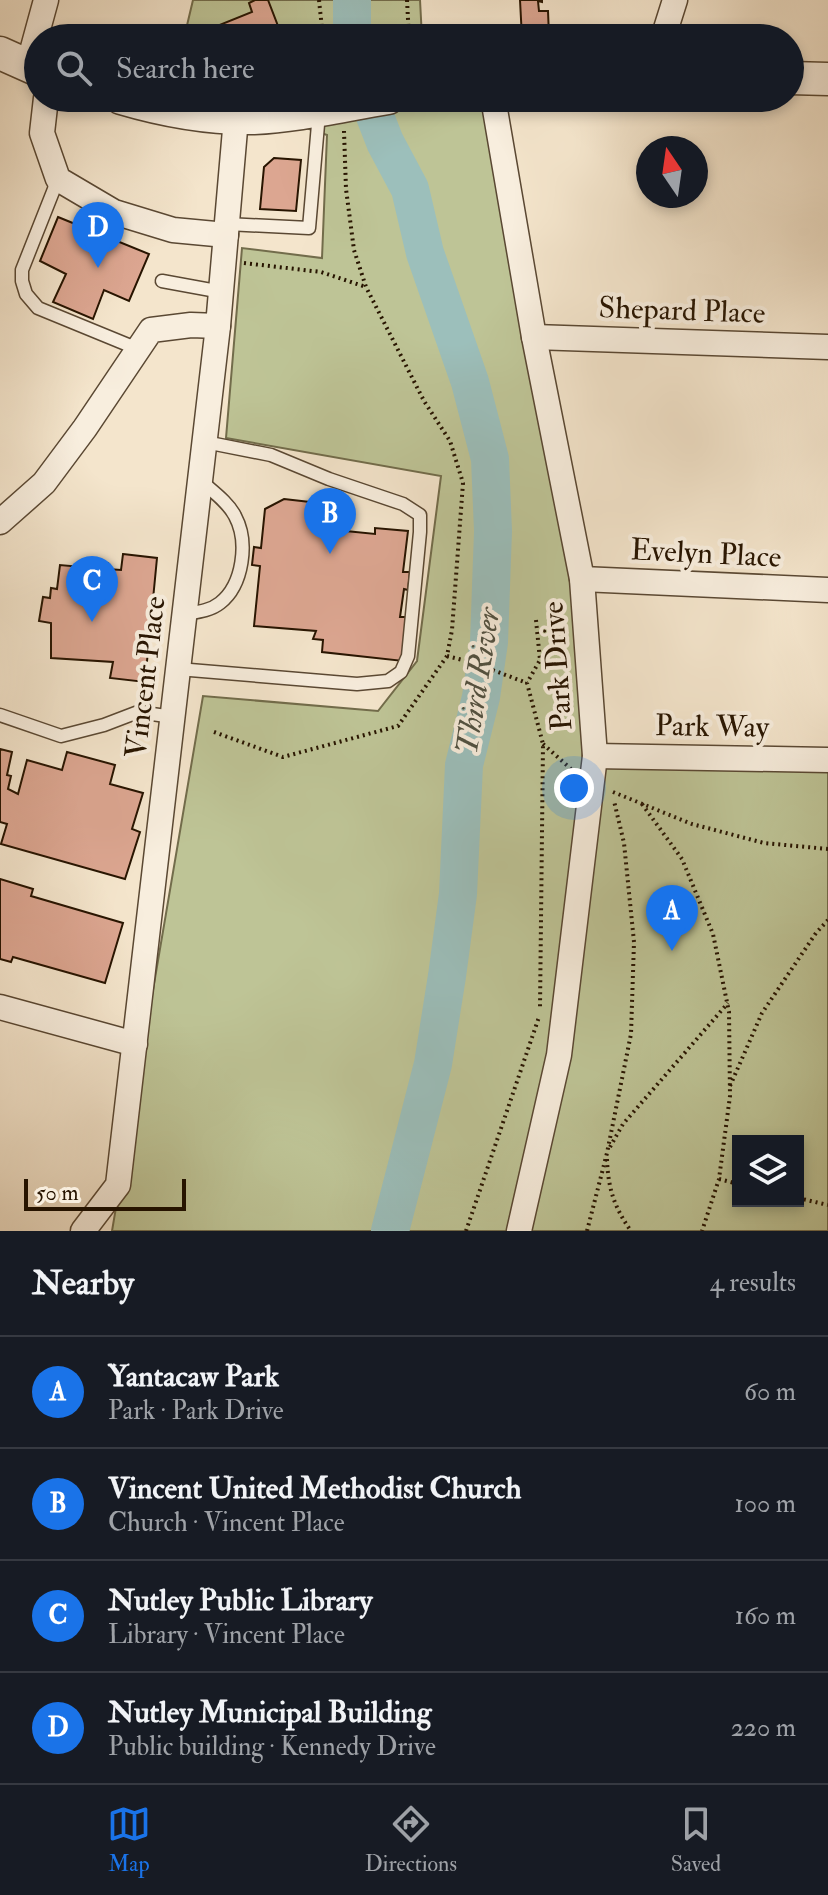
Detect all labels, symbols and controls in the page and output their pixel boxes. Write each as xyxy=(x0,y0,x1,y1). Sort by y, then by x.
search box xyxy=(24,24,804,112)
icon: search xyxy=(52,46,96,90)
text: Search here xyxy=(116,50,255,87)
north arrow xyxy=(636,136,708,208)
pin: D xyxy=(72,202,124,268)
street label: Shepard Place xyxy=(598,289,766,332)
pin: B xyxy=(304,488,356,554)
street label: Evelyn Place xyxy=(630,531,782,576)
pin: C xyxy=(66,556,118,622)
street label: Vincent Place xyxy=(117,594,174,760)
street label: Park Drive xyxy=(535,600,580,732)
water label: Third River xyxy=(447,603,510,757)
street label: Park Way xyxy=(655,707,770,746)
your location xyxy=(554,768,594,808)
pin: A xyxy=(646,885,698,951)
map controls xyxy=(732,1135,804,1207)
button: layers xyxy=(732,1135,804,1207)
scale bar xyxy=(24,1175,186,1211)
text: 50 m xyxy=(36,1179,78,1207)
text: Nearby xyxy=(32,1262,134,1305)
text: 4 results xyxy=(710,1267,796,1299)
text: Yantacaw Park xyxy=(108,1358,279,1395)
text: A xyxy=(50,1376,66,1408)
text: 60 m xyxy=(744,1376,796,1408)
text: Park · Park Drive xyxy=(108,1395,284,1427)
text: Vincent United Methodist Church xyxy=(108,1470,521,1507)
text: B xyxy=(49,1488,67,1520)
text: 100 m xyxy=(735,1488,796,1520)
text: Church · Vincent Place xyxy=(108,1507,345,1539)
text: Nutley Public Library xyxy=(108,1582,372,1619)
text: C xyxy=(48,1600,68,1632)
text: 160 m xyxy=(735,1600,796,1632)
text: Library · Vincent Place xyxy=(108,1619,345,1651)
text: Nutley Municipal Building xyxy=(108,1694,432,1731)
text: D xyxy=(47,1712,69,1744)
text: 220 m xyxy=(731,1712,796,1744)
text: Public building · Kennedy Drive xyxy=(108,1731,436,1763)
tab: Map xyxy=(107,1802,151,1878)
tab: Directions xyxy=(365,1802,457,1878)
tab: Saved xyxy=(671,1802,721,1878)

